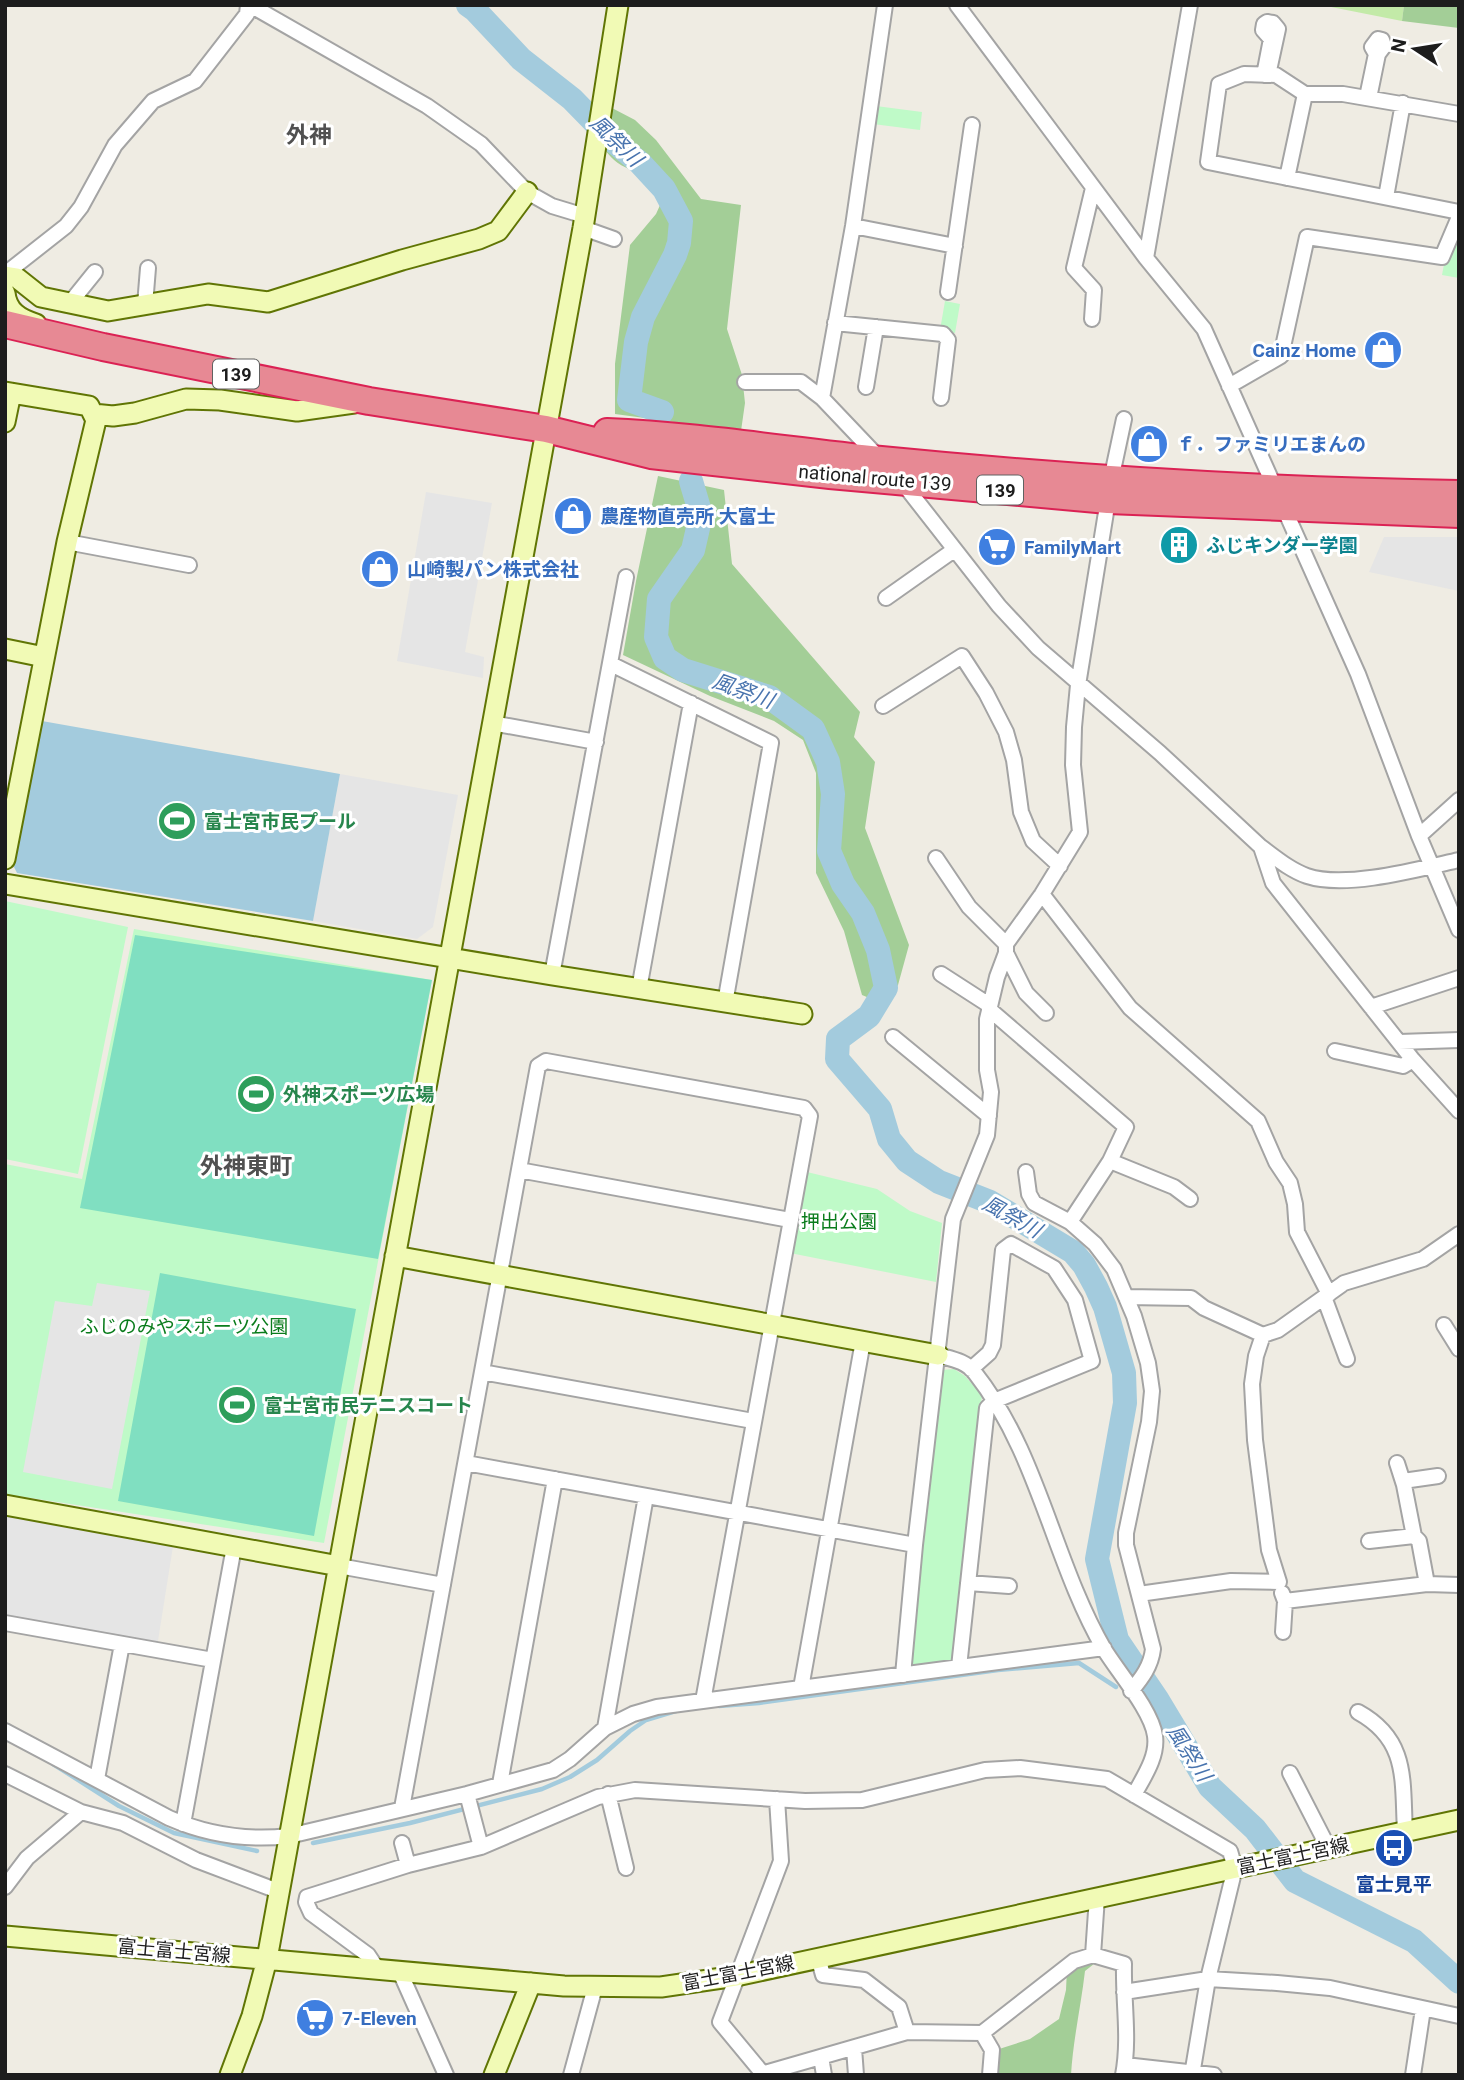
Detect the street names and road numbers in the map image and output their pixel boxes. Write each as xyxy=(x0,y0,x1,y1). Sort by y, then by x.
road number: 139 xyxy=(213,360,259,388)
street label: national route 139 xyxy=(798,460,952,496)
road number: 139 xyxy=(977,476,1023,504)
street label: 富士富士宮線 xyxy=(1235,1833,1351,1879)
street label: 富士富士宮線 xyxy=(116,1935,232,1967)
street label: 富士富士宮線 xyxy=(680,1951,796,1995)

